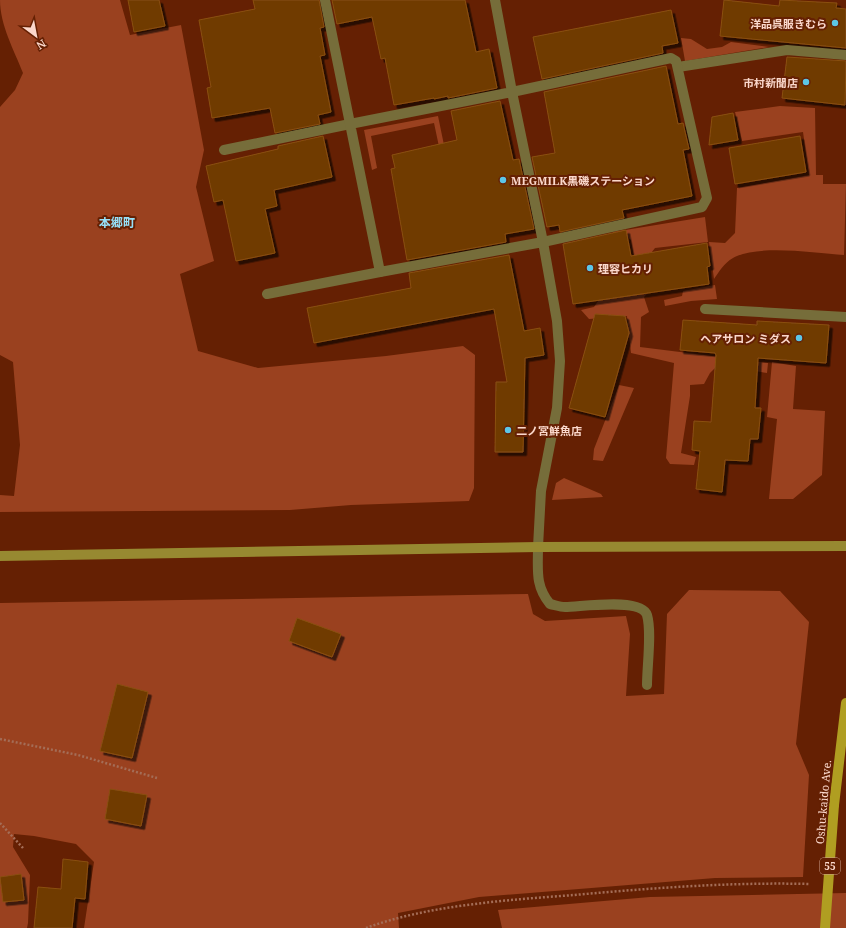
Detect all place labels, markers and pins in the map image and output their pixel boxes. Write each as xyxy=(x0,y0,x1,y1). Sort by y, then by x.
place label: 洋品呉服きむら xyxy=(750,16,827,31)
marker: 洋品呉服きむら xyxy=(830,18,840,28)
place label: 市村新聞店 xyxy=(743,75,798,90)
marker: 市村新聞店 xyxy=(801,77,811,87)
place label: MEGMILK黒磯ステーション xyxy=(511,173,655,188)
marker: MEGMILK黒磯ステーション xyxy=(498,175,508,185)
place label: 理容ヒカリ xyxy=(598,261,653,276)
marker: 理容ヒカリ xyxy=(585,263,595,273)
place label: ヘアサロン ミダス xyxy=(700,331,791,346)
marker: ヘアサロン ミダス xyxy=(794,333,804,343)
place label: 二ノ宮鮮魚店 xyxy=(516,423,582,438)
marker: 二ノ宮鮮魚店 xyxy=(503,425,513,435)

